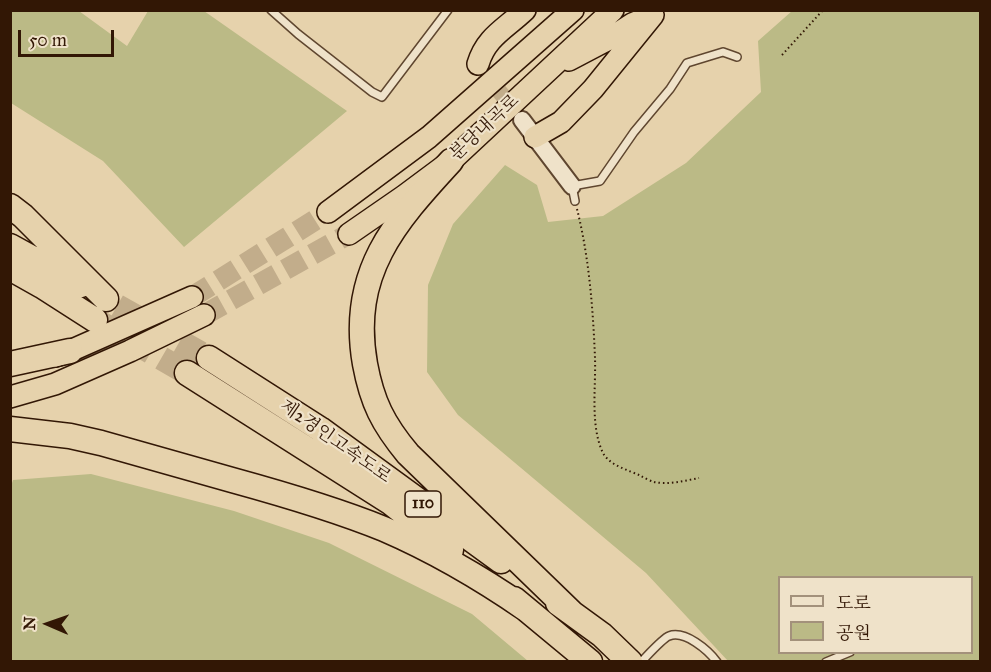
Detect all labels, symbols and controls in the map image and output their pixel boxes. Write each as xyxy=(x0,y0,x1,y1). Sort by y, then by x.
scale bar xyxy=(21,18,117,56)
text: 50 m xyxy=(29,29,67,51)
street label: 분당내곡로 xyxy=(446,90,524,166)
street label: 제2경인고속도로 xyxy=(275,396,395,488)
road number: 110 xyxy=(405,491,441,517)
legend xyxy=(778,576,973,654)
text: 도로 xyxy=(836,592,871,614)
north arrow xyxy=(18,594,78,654)
text: N xyxy=(20,616,39,630)
text: 공원 xyxy=(836,622,871,644)

